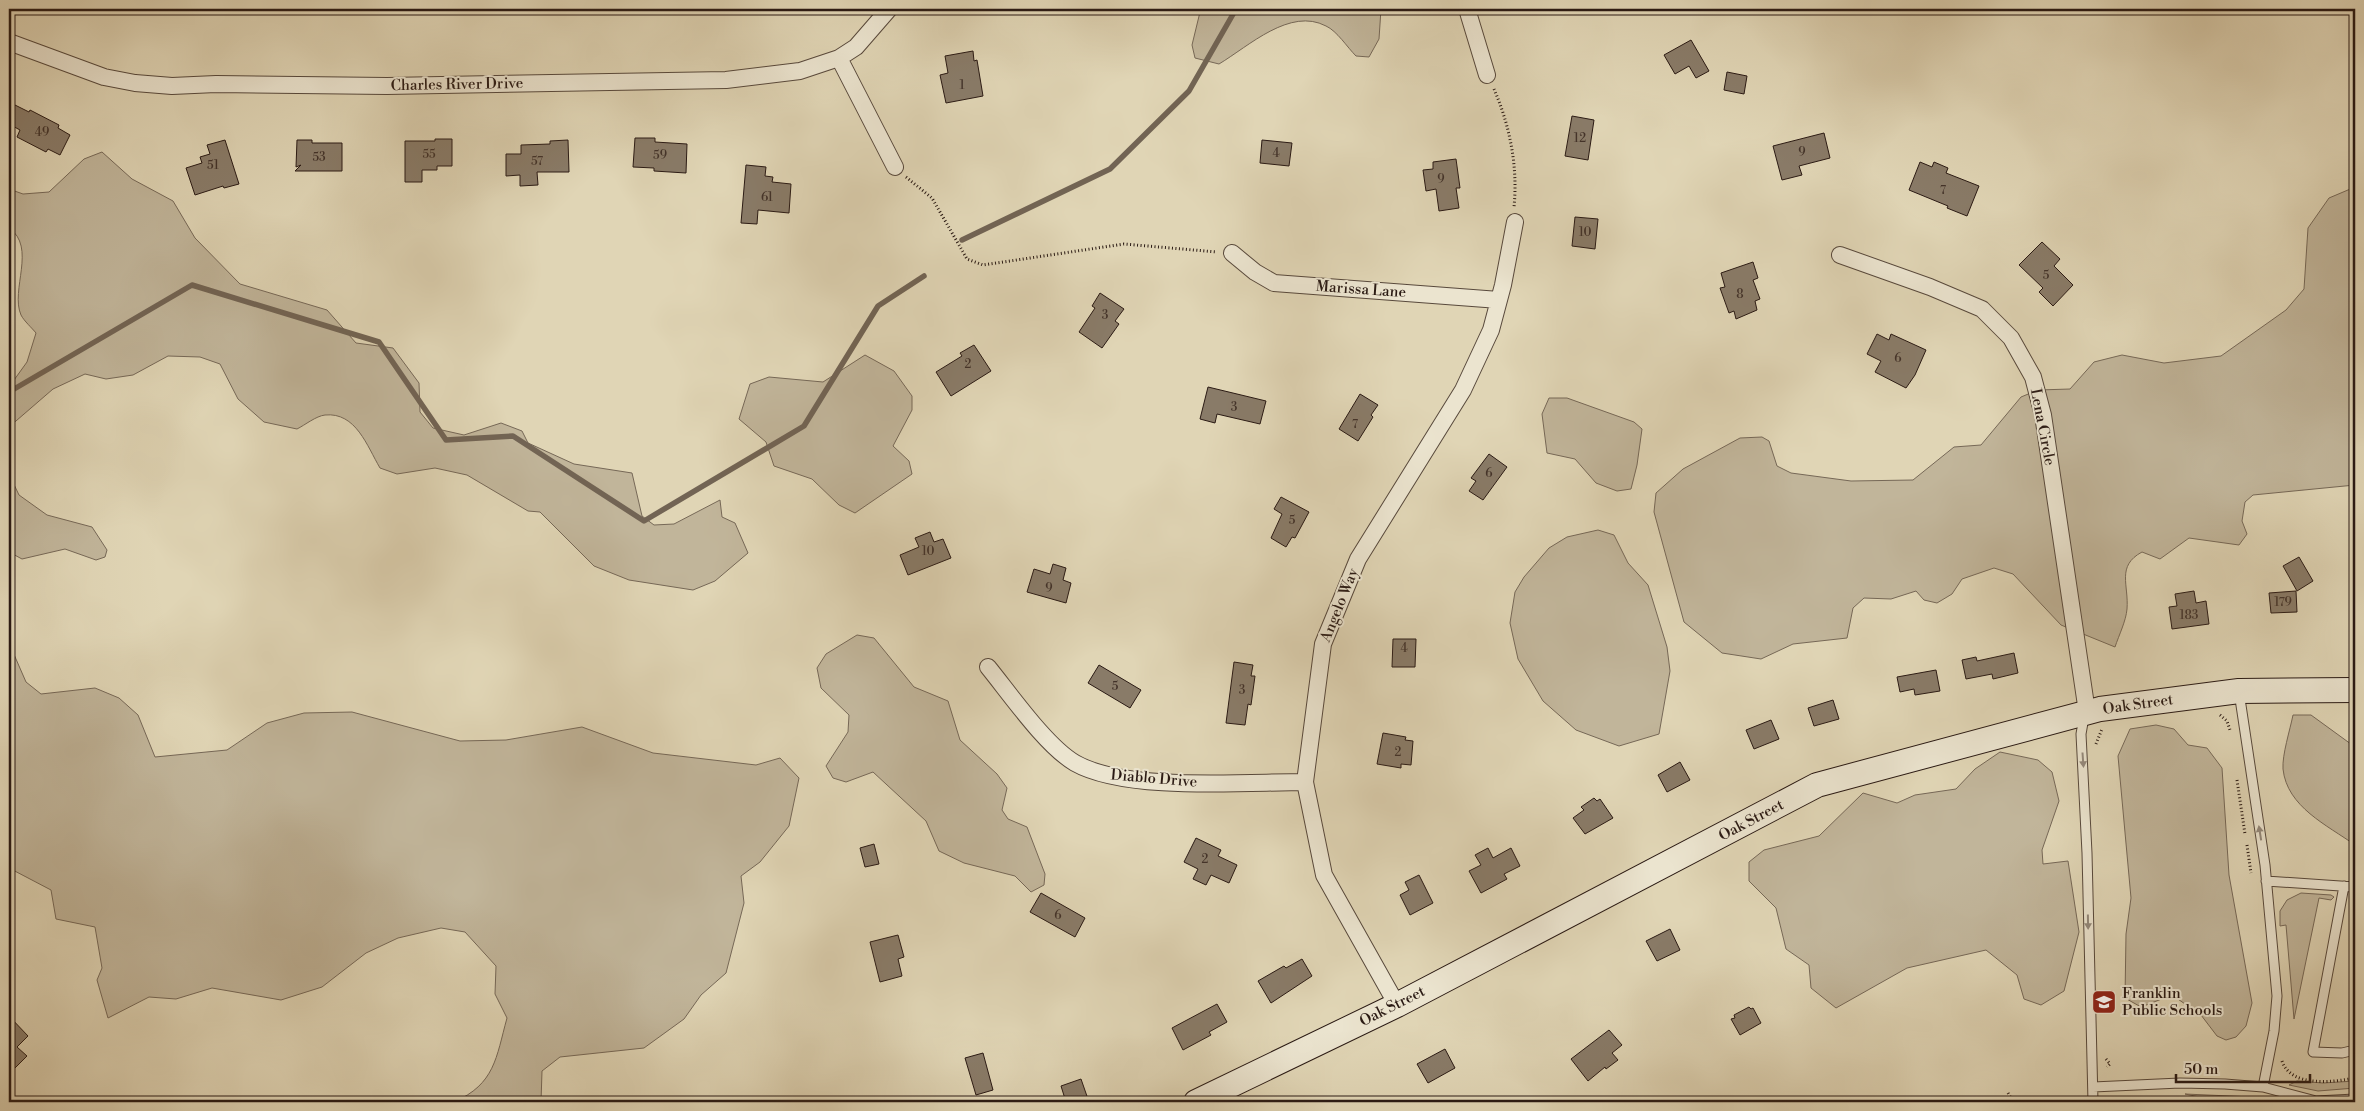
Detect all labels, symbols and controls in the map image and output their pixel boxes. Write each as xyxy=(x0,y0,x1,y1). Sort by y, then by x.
street label: Charles River Drive xyxy=(391,74,523,95)
house number: 1 xyxy=(959,78,965,93)
house number: 49 xyxy=(35,125,49,140)
house number: 12 xyxy=(1574,131,1586,146)
house number: 9 xyxy=(1798,145,1806,160)
house number: 4 xyxy=(1272,146,1280,161)
house number: 55 xyxy=(422,147,436,162)
house number: 59 xyxy=(653,148,667,163)
house number: 53 xyxy=(312,150,326,165)
house number: 57 xyxy=(531,154,543,169)
house number: 51 xyxy=(207,158,220,173)
house number: 9 xyxy=(1437,172,1445,187)
house number: 7 xyxy=(1940,183,1946,198)
house number: 61 xyxy=(761,190,774,205)
house number: 10 xyxy=(1579,225,1591,240)
house number: 5 xyxy=(2043,268,2050,283)
street label: Marissa Lane xyxy=(1315,277,1407,302)
house number: 8 xyxy=(1736,287,1744,302)
house number: 3 xyxy=(1102,308,1109,323)
house number: 6 xyxy=(1894,351,1902,366)
house number: 2 xyxy=(965,357,972,372)
street label: Lena Circle xyxy=(2026,387,2059,467)
house number: 3 xyxy=(1231,400,1238,415)
house number: 7 xyxy=(1352,417,1358,432)
house number: 6 xyxy=(1485,466,1493,481)
house number: 5 xyxy=(1289,513,1296,528)
house number: 10 xyxy=(922,544,934,559)
street label: Angelo Way xyxy=(1316,565,1363,646)
house number: 9 xyxy=(1045,581,1053,596)
house number: 179 xyxy=(2274,595,2292,610)
house number: 183 xyxy=(2180,608,2199,623)
house number: 4 xyxy=(1400,641,1408,656)
house number: 5 xyxy=(1112,679,1119,694)
house number: 3 xyxy=(1239,683,1246,698)
street label: Oak Street xyxy=(2102,690,2175,719)
house number: 2 xyxy=(1395,745,1402,760)
one-way arrow xyxy=(2079,752,2087,768)
street label: Diablo Drive xyxy=(1110,765,1198,792)
street label: Oak Street xyxy=(1715,795,1788,845)
one-way arrow xyxy=(2255,824,2263,840)
house number: 2 xyxy=(1202,852,1209,867)
house number: 6 xyxy=(1054,908,1062,923)
one-way arrow xyxy=(2084,914,2092,930)
street label: Oak Street xyxy=(1356,982,1429,1031)
place label: Franklin Public Schools xyxy=(2122,984,2222,1020)
school or university icon: Franklin Public Schools xyxy=(2091,989,2117,1015)
scale bar xyxy=(2176,1051,2310,1083)
text: 50 m xyxy=(2184,1060,2218,1079)

